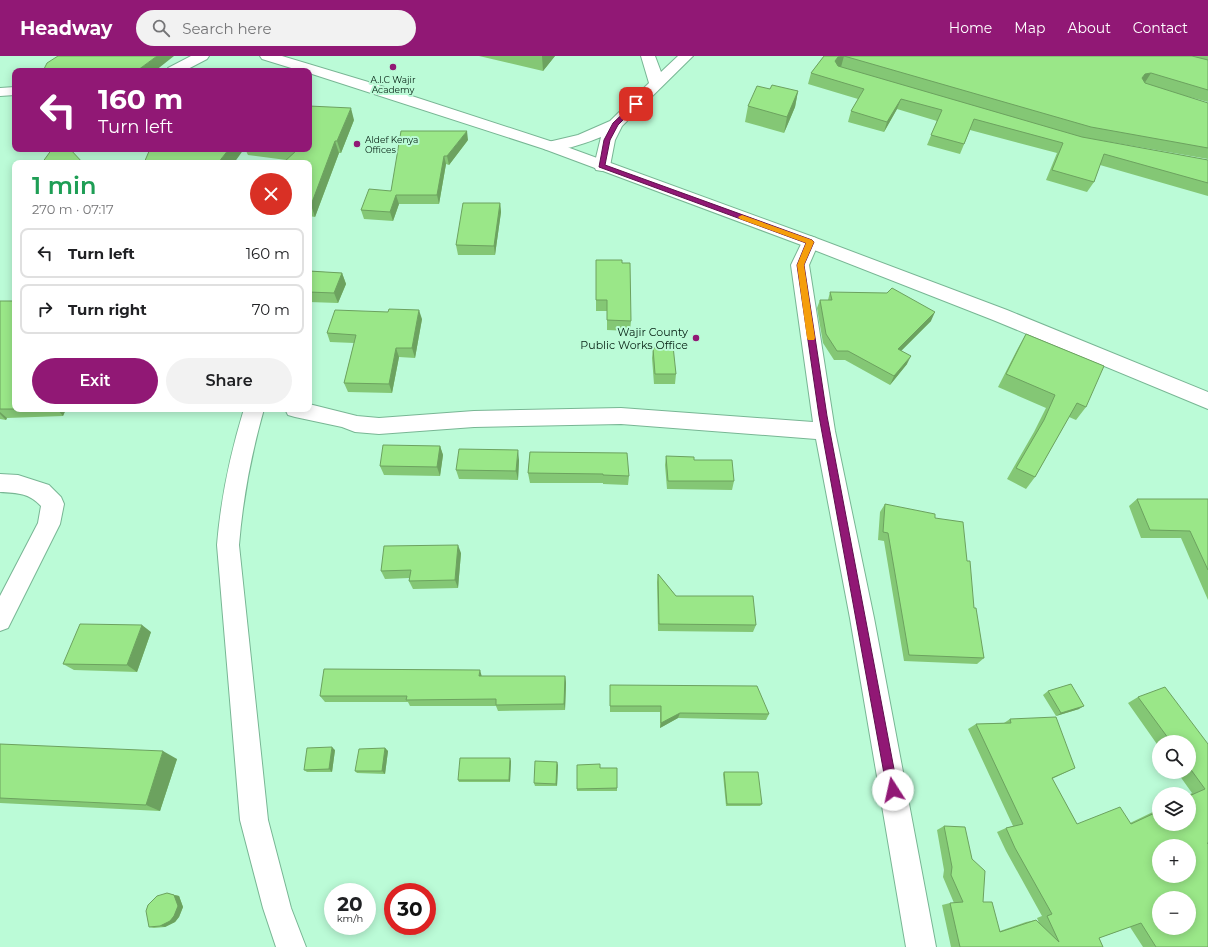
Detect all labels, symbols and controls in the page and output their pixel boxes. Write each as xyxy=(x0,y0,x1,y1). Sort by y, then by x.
search box xyxy=(136,10,416,46)
text: Headway xyxy=(20,17,112,40)
icon: search xyxy=(150,17,172,39)
text: Search here xyxy=(182,19,272,38)
text: Home xyxy=(949,19,992,37)
text: Map xyxy=(1014,19,1045,37)
text: About xyxy=(1067,19,1111,37)
text: Contact xyxy=(1133,19,1188,37)
marker: A.I.C Wajir Academy xyxy=(388,62,398,72)
place label: A.I.C Wajir Academy xyxy=(370,74,416,95)
text: 160 m xyxy=(98,82,183,116)
icon: left xyxy=(32,84,84,136)
pin xyxy=(619,87,653,121)
icon: arrive xyxy=(625,93,647,115)
text: Turn left xyxy=(98,116,173,138)
place label: Aldef Kenya Offices xyxy=(365,134,418,155)
marker: Aldef Kenya Offices xyxy=(352,139,362,149)
text: 1 min xyxy=(32,171,96,200)
button: close xyxy=(250,173,292,215)
text: 270 m · 07:17 xyxy=(32,201,114,217)
icon: left xyxy=(34,242,56,264)
text: Turn left xyxy=(68,244,135,263)
text: 160 m xyxy=(246,244,290,263)
icon: right xyxy=(34,298,56,320)
text: Turn right xyxy=(68,300,147,319)
text: 70 m xyxy=(252,300,290,319)
place label: Wajir County Public Works Office xyxy=(580,325,688,352)
marker: Wajir County Public Works Office xyxy=(691,333,701,343)
button: Exit xyxy=(32,358,158,404)
button: Share xyxy=(166,358,292,404)
map controls xyxy=(1152,735,1196,935)
button: search xyxy=(1152,735,1196,779)
position arrow xyxy=(872,769,914,811)
button: layers xyxy=(1152,787,1196,831)
button: + xyxy=(1152,839,1196,883)
speed limit sign: 30 xyxy=(384,883,436,935)
button: − xyxy=(1152,891,1196,935)
text: 20 xyxy=(337,892,363,916)
text: km/h xyxy=(337,912,363,925)

